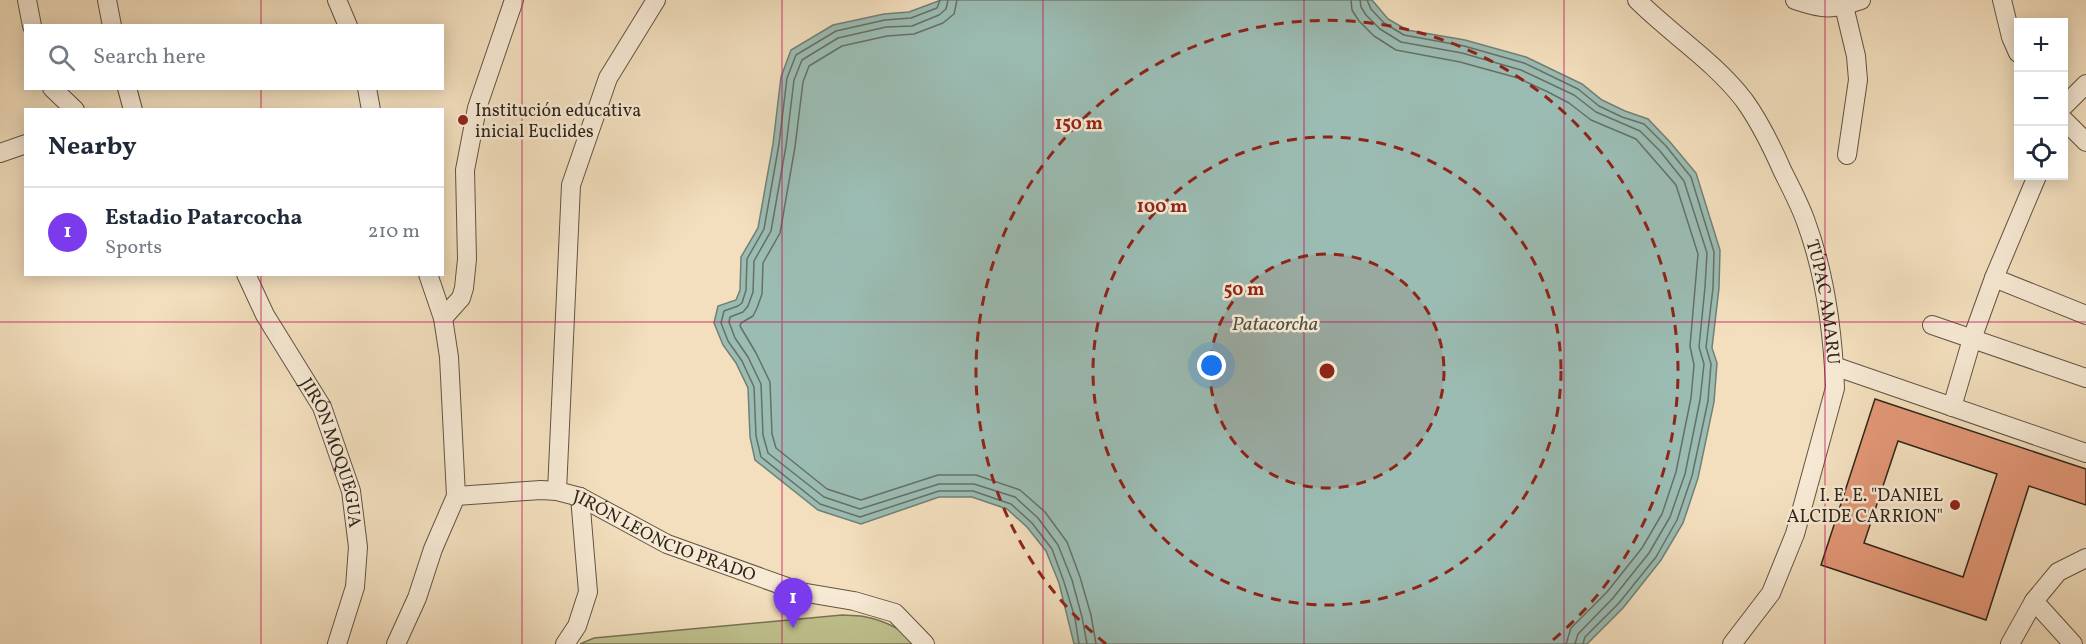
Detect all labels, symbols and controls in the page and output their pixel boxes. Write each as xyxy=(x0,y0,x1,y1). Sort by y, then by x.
map controls xyxy=(2014,18,2068,180)
button: + xyxy=(2014,18,2068,72)
search box xyxy=(24,24,444,90)
icon: search xyxy=(45,41,78,74)
text: Search here xyxy=(93,42,206,73)
button: − xyxy=(2014,72,2068,126)
place label: Institución educativa inicial Euclides xyxy=(475,99,641,145)
text: 150 m xyxy=(1055,112,1103,137)
marker: Institución educativa inicial Euclides xyxy=(456,113,470,127)
button: locate xyxy=(2014,126,2068,180)
text: Nearby xyxy=(48,129,137,165)
text: 100 m xyxy=(1137,195,1187,220)
text: Estadio Patarcocha xyxy=(105,203,303,234)
text: 1 xyxy=(63,218,72,246)
text: 210 m xyxy=(368,218,420,246)
text: Sports xyxy=(105,234,162,262)
street label: TÚPAC AMARU xyxy=(1799,237,1845,366)
text: 50 m xyxy=(1224,278,1264,303)
water label: Patacorcha xyxy=(1232,311,1318,339)
your location xyxy=(1197,351,1226,380)
centre of rings xyxy=(1317,361,1337,381)
street label: JIRÓN MOQUEGUA xyxy=(293,374,367,530)
place label: I. E. E. "DANIEL ALCIDE CARRION" xyxy=(1787,484,1943,530)
street label: JIRÓN LEONCIO PRADO xyxy=(570,485,759,589)
marker: I. E. E. "DANIEL ALCIDE CARRION" xyxy=(1948,498,1962,512)
pin: 1 xyxy=(774,578,812,628)

